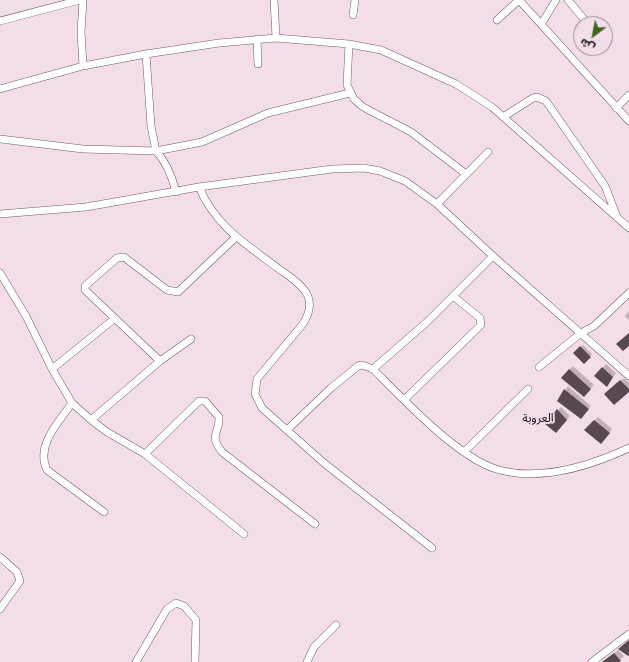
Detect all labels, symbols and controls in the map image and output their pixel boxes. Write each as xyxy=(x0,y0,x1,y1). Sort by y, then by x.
north arrow xyxy=(573,16,613,56)
text: ش xyxy=(577,35,597,55)
district label: العروبة xyxy=(522,412,554,426)

